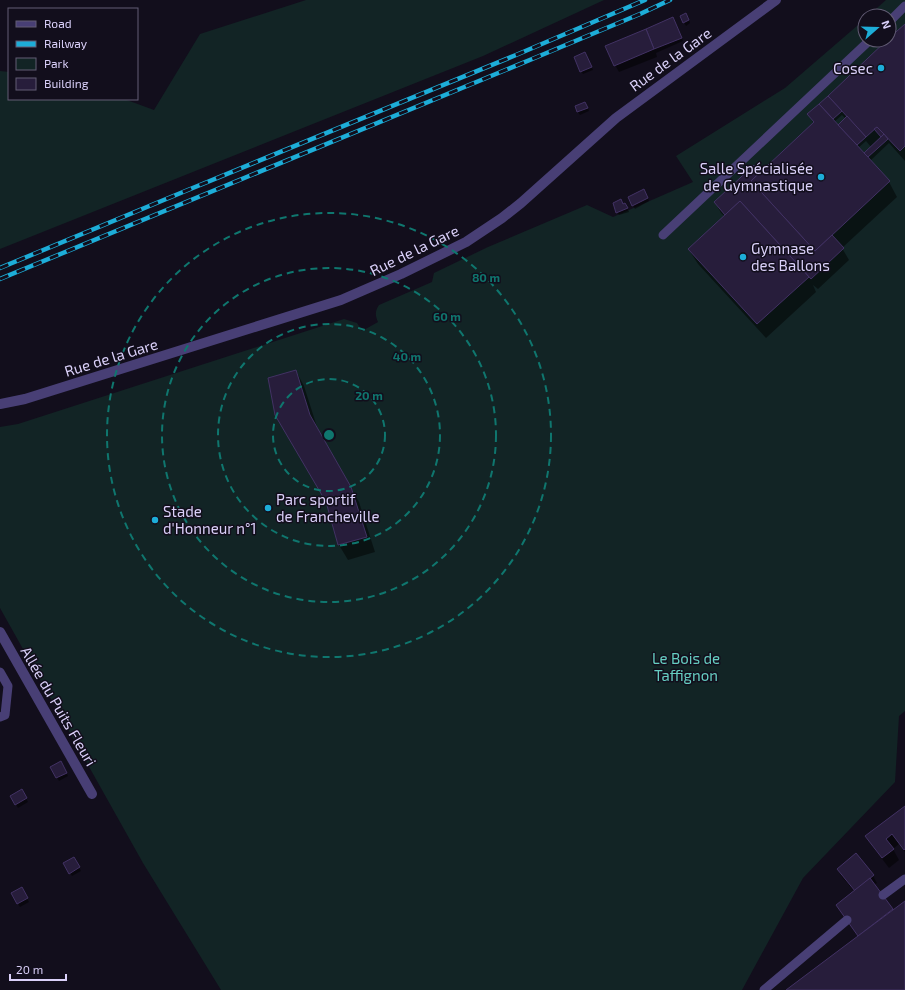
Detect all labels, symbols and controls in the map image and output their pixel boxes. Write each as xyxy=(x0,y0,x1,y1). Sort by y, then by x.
legend xyxy=(8,8,138,100)
north arrow xyxy=(857,8,897,48)
text: Road xyxy=(44,16,72,30)
text: N xyxy=(879,18,894,30)
street label: Rue de la Gare xyxy=(626,23,714,95)
text: Railway xyxy=(44,36,88,50)
text: Park xyxy=(44,56,69,70)
place label: Cosec xyxy=(833,59,873,77)
marker: Cosec xyxy=(876,63,886,73)
text: Building xyxy=(44,76,89,90)
place label: Salle Spécialisée de Gymnastique xyxy=(700,159,813,194)
marker: Salle Spécialisée de Gymnastique xyxy=(816,172,826,182)
street label: Rue de la Gare xyxy=(367,221,461,279)
place label: Gymnase des Ballons xyxy=(751,239,830,274)
marker: Gymnase des Ballons xyxy=(738,252,748,262)
text: 80 m xyxy=(472,270,500,284)
text: 60 m xyxy=(433,309,461,323)
street label: Rue de la Gare xyxy=(62,334,160,380)
text: 40 m xyxy=(393,349,421,363)
text: 20 m xyxy=(355,388,383,402)
centre of rings xyxy=(322,428,336,442)
place label: Parc sportif de Francheville xyxy=(276,490,380,525)
place label: Stade d'Honneur n°1 xyxy=(163,502,256,537)
marker: Parc sportif de Francheville xyxy=(263,503,273,513)
marker: Stade d'Honneur n°1 xyxy=(150,515,160,525)
street label: Allée du Puits Fleuri xyxy=(17,643,101,769)
park label: Le Bois de Taffignon xyxy=(652,649,720,684)
scale bar xyxy=(10,956,66,982)
text: 20 m xyxy=(16,962,43,976)

